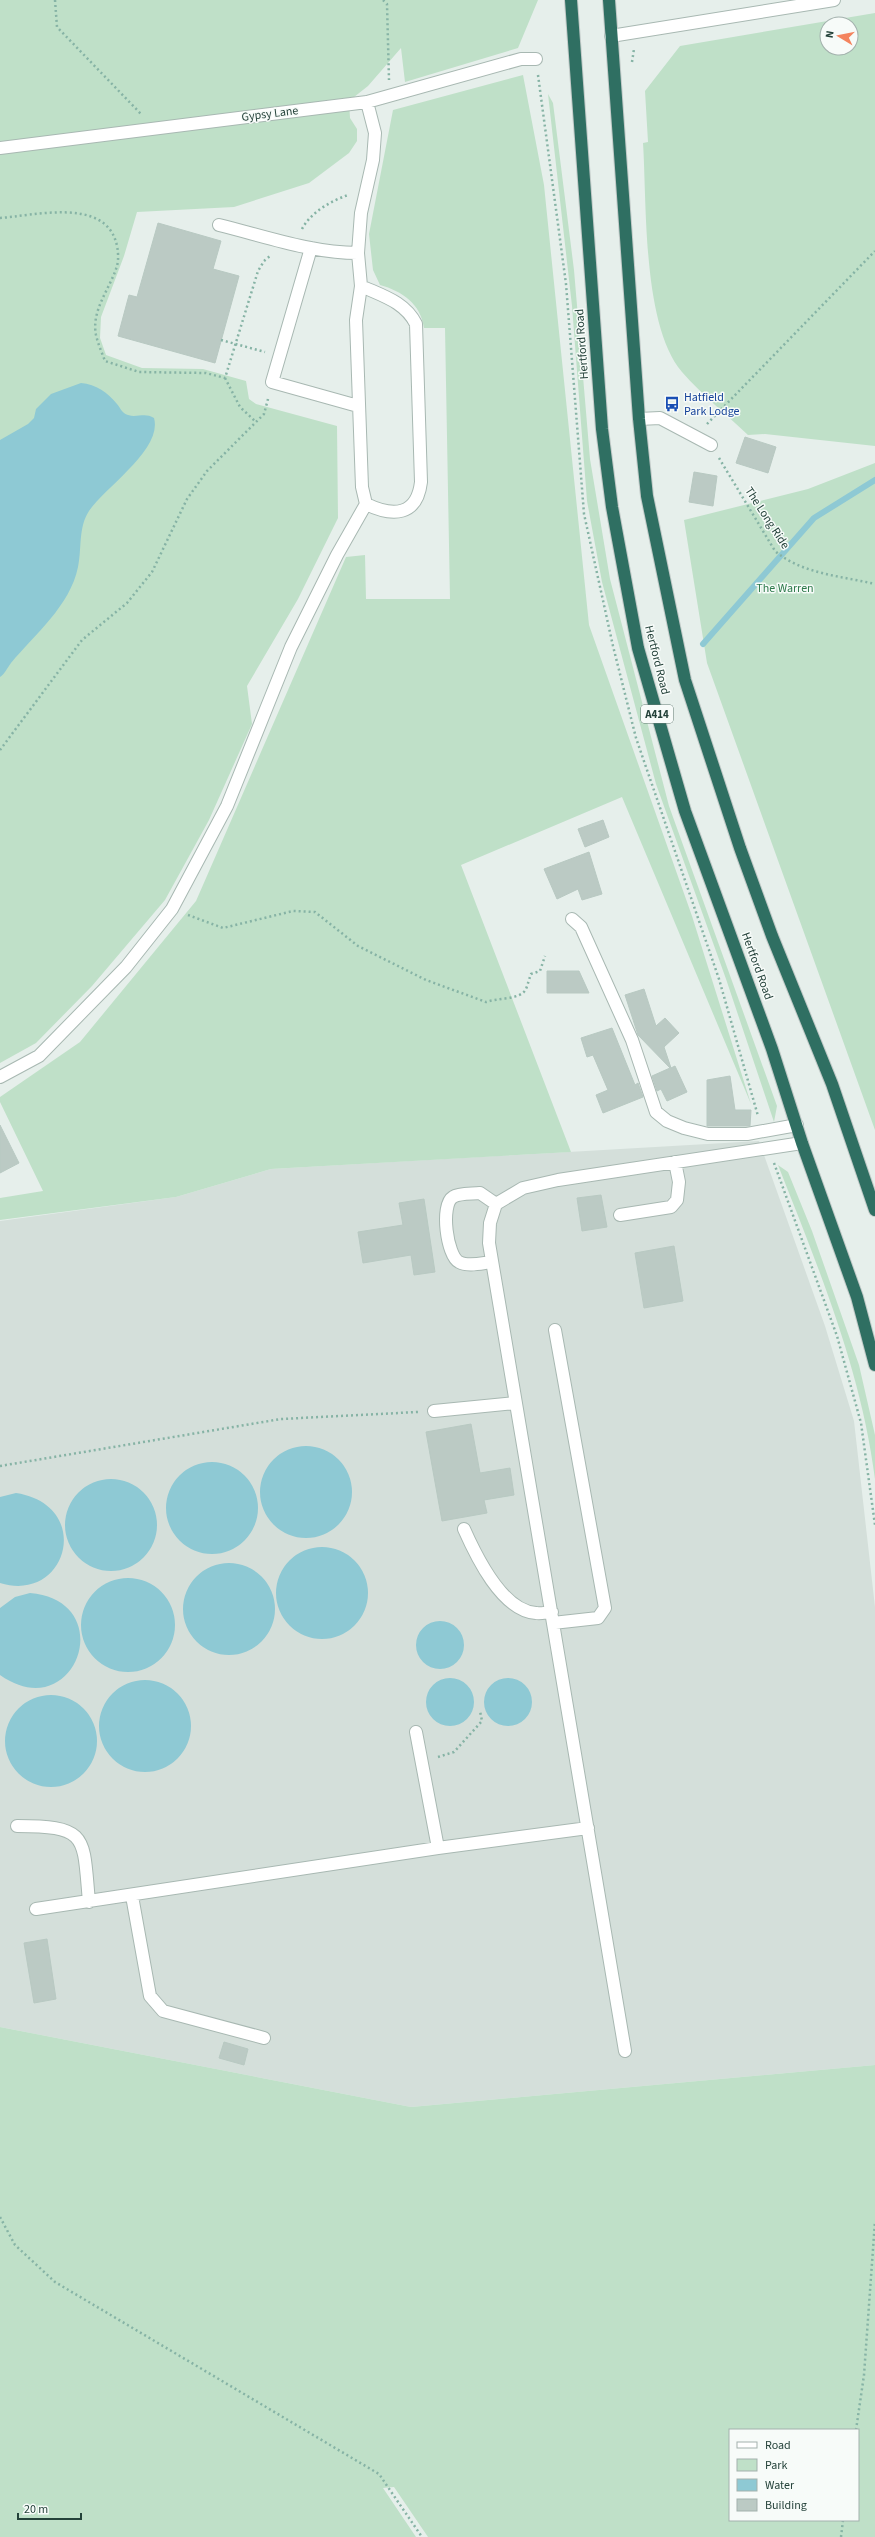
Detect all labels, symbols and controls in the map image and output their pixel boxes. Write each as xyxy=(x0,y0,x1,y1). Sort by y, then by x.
north arrow xyxy=(819,16,859,56)
text: N xyxy=(822,29,838,39)
street label: Gypsy Lane xyxy=(241,102,299,126)
street label: Hertford Road xyxy=(571,308,593,380)
place label: Hatfield Park Lodge xyxy=(684,389,740,420)
bus stop icon: Hatfield Park Lodge xyxy=(663,395,681,413)
street label: The Long Ride xyxy=(741,484,793,552)
park label: The Warren xyxy=(756,580,814,597)
street label: Hertford Road xyxy=(640,624,674,696)
road number: A414 xyxy=(641,705,673,723)
street label: Hertford Road xyxy=(737,930,777,1002)
legend xyxy=(729,2429,859,2521)
text: Road xyxy=(765,2437,791,2454)
text: Park xyxy=(765,2457,787,2474)
text: Water xyxy=(765,2477,795,2494)
scale bar xyxy=(18,2495,81,2521)
text: Building xyxy=(765,2497,807,2514)
text: 20 m xyxy=(24,2501,48,2518)

